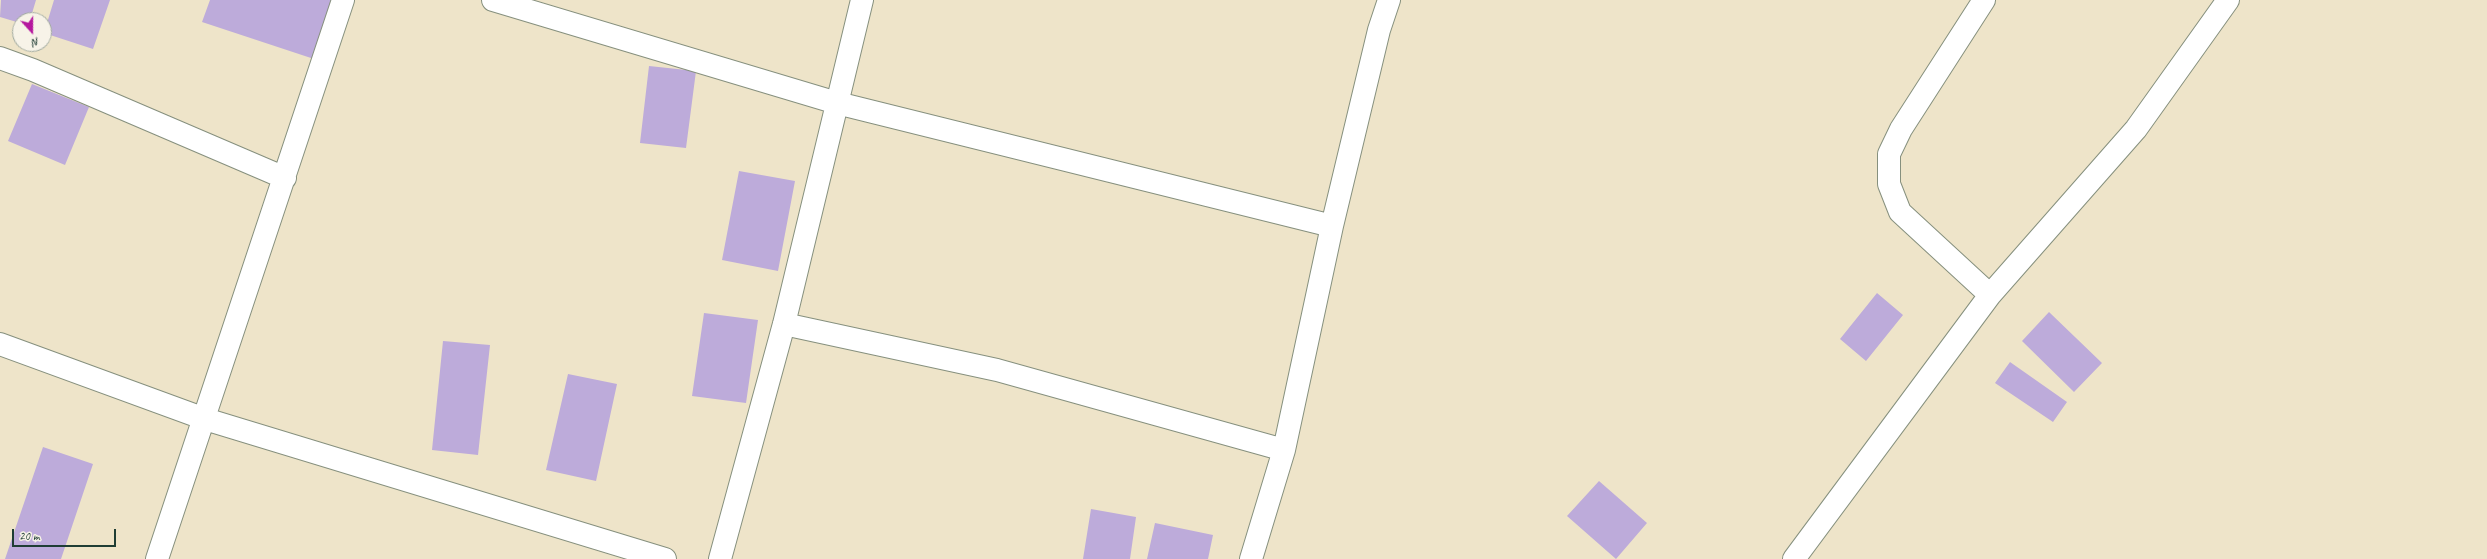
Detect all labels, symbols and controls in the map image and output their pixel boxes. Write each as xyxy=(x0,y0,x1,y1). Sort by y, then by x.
north arrow xyxy=(12,12,52,52)
text: N xyxy=(30,35,42,50)
scale bar xyxy=(14,521,118,547)
text: 20 m xyxy=(19,528,39,544)

